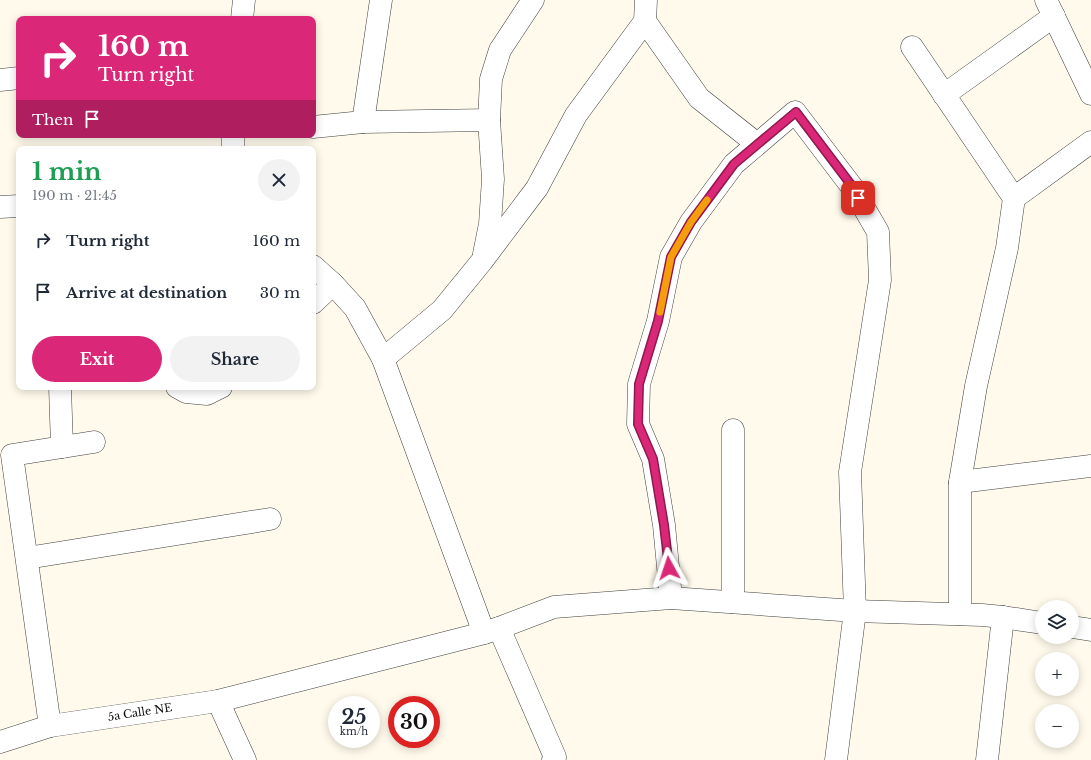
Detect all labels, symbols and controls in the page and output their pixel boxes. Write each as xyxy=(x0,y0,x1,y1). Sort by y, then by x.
text: 160 m xyxy=(98,29,189,64)
icon: right xyxy=(32,32,84,84)
text: Turn right xyxy=(98,64,194,86)
icon: arrive xyxy=(81,108,103,130)
text: Then xyxy=(32,110,73,129)
text: 1 min xyxy=(32,157,102,186)
button: close xyxy=(258,159,300,201)
pin xyxy=(841,181,875,215)
text: 190 m · 21:45 xyxy=(32,187,117,204)
icon: arrive xyxy=(847,187,869,209)
icon: right xyxy=(32,229,54,251)
text: Turn right xyxy=(66,231,149,250)
text: 160 m xyxy=(253,231,300,250)
icon: arrive xyxy=(32,281,54,303)
text: Arrive at destination xyxy=(66,283,227,302)
text: 30 m xyxy=(260,283,300,302)
button: Exit xyxy=(32,336,162,382)
button: Share xyxy=(170,336,300,382)
position arrow xyxy=(648,547,690,589)
map controls xyxy=(1035,600,1079,748)
button: layers xyxy=(1035,600,1079,644)
button: + xyxy=(1035,652,1079,696)
speed limit sign: 30 xyxy=(388,696,440,748)
street label: 5a Calle NE xyxy=(107,700,173,724)
button: − xyxy=(1035,704,1079,748)
text: 25 xyxy=(342,705,366,729)
text: km/h xyxy=(340,725,368,738)

